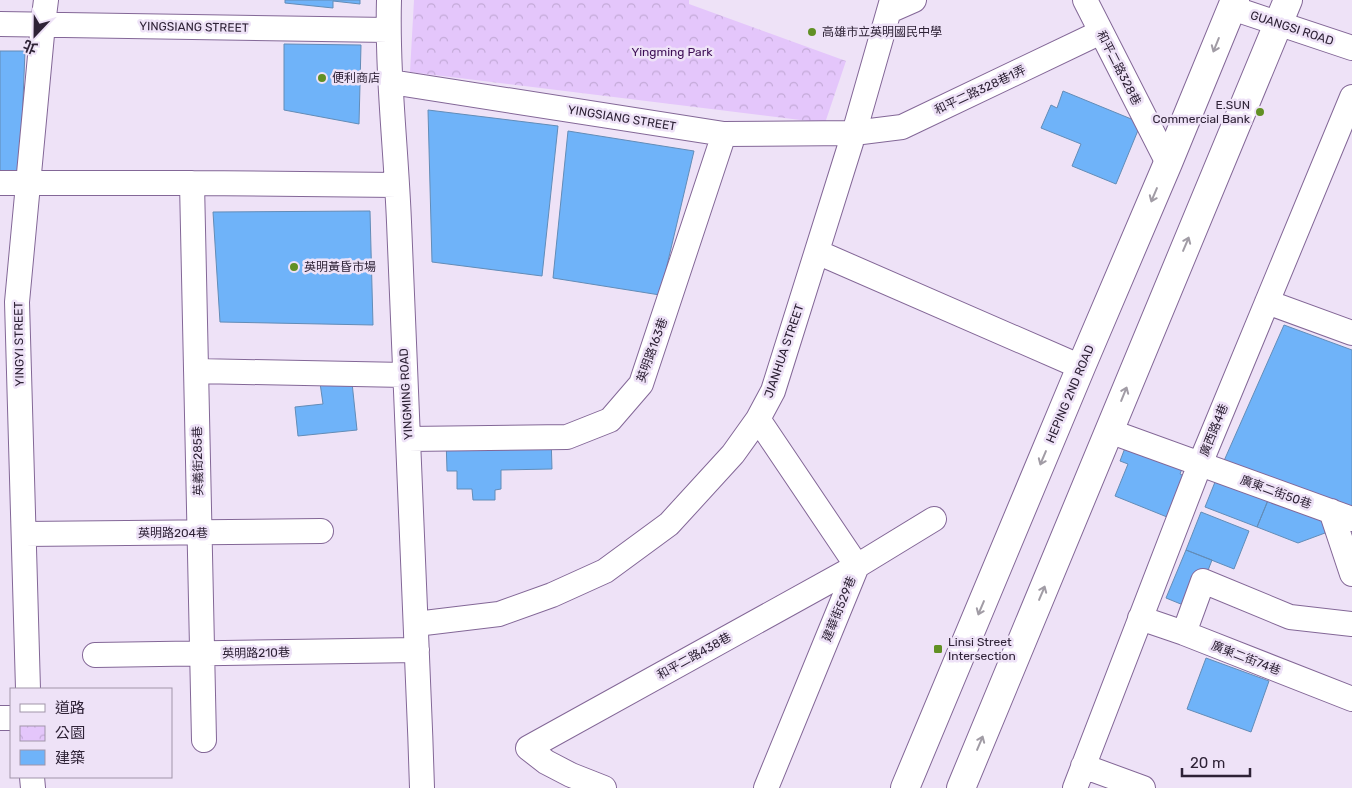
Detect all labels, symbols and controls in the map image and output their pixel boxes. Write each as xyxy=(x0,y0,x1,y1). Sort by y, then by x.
street label: GUANGSI ROAD xyxy=(1249,8,1335,48)
north arrow xyxy=(10,10,60,60)
street label: YINGSIANG STREET xyxy=(139,19,249,35)
place label: 高雄市立英明國民中學 xyxy=(822,25,942,39)
marker: 高雄市立英明國民中學 xyxy=(806,26,818,38)
street label: 和平二路328巷 xyxy=(1094,28,1144,108)
text: 北 xyxy=(21,36,40,57)
one-way arrow xyxy=(1211,37,1221,52)
park label: Yingming Park xyxy=(632,45,713,59)
street label: 和平二路328巷1弄 xyxy=(932,63,1028,117)
place label: 便利商店 xyxy=(332,71,380,85)
marker: 便利商店 xyxy=(316,72,328,84)
place label: E.SUN Commercial Bank xyxy=(1153,98,1251,126)
street label: YINGSIANG STREET xyxy=(567,103,677,133)
marker: E.SUN Commercial Bank xyxy=(1254,106,1266,118)
one-way arrow xyxy=(1149,187,1159,202)
one-way arrow xyxy=(1182,237,1192,252)
place label: 英明黃昏市場 xyxy=(304,260,376,274)
marker: 英明黃昏市場 xyxy=(288,261,300,273)
street label: YINGYI STREET xyxy=(11,301,27,387)
street label: JIANHUA STREET xyxy=(761,302,807,400)
street label: 英明路163巷 xyxy=(634,316,670,384)
street label: HEPING 2ND ROAD xyxy=(1043,343,1097,445)
street label: YINGMING ROAD xyxy=(397,348,415,440)
one-way arrow xyxy=(1120,387,1129,402)
street label: 廣西路4巷 xyxy=(1197,402,1231,458)
street label: 英義街285巷 xyxy=(190,426,206,496)
one-way arrow xyxy=(1038,450,1048,465)
street label: 廣東二街50巷 xyxy=(1238,473,1314,511)
street label: 英明路204巷 xyxy=(138,526,208,540)
street label: 建華街529巷 xyxy=(820,574,858,644)
one-way arrow xyxy=(1037,586,1047,601)
one-way arrow xyxy=(975,600,985,615)
street label: 和平二路438巷 xyxy=(655,630,733,682)
place label: Linsi Street Intersection xyxy=(948,635,1016,663)
street label: 廣東二街74巷 xyxy=(1209,638,1283,678)
marker: Linsi Street Intersection xyxy=(932,643,944,655)
street label: 英明路210巷 xyxy=(222,645,290,661)
legend xyxy=(10,688,172,778)
text: 道路 xyxy=(55,699,85,717)
text: 公園 xyxy=(55,724,85,742)
one-way arrow xyxy=(975,736,985,751)
scale bar xyxy=(1182,746,1250,778)
text: 建築 xyxy=(55,749,85,767)
text: 20 m xyxy=(1190,754,1225,772)

